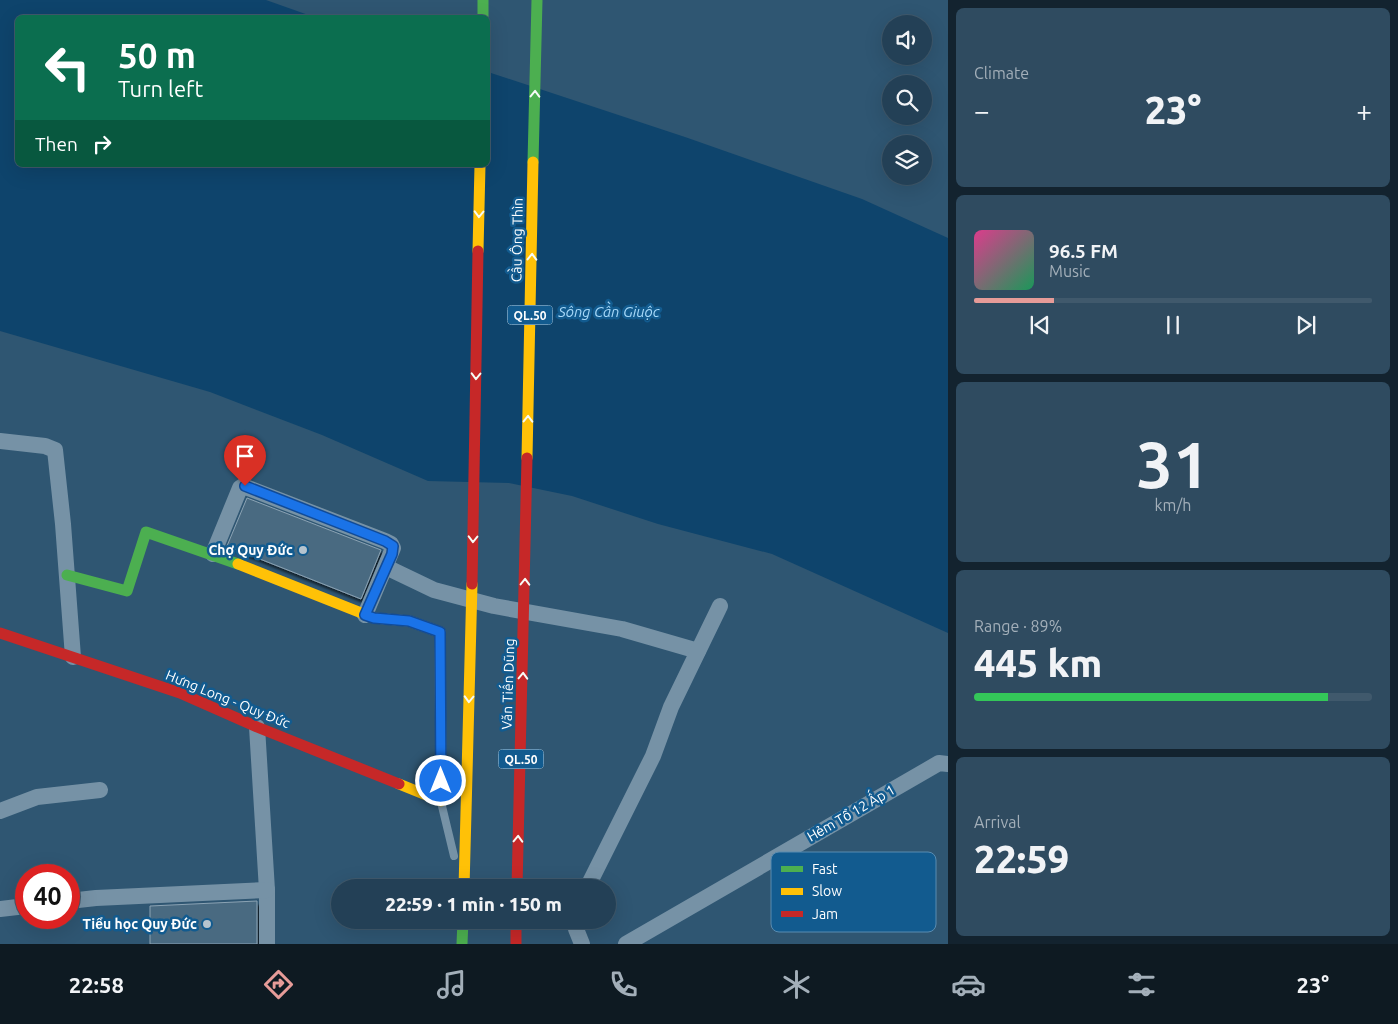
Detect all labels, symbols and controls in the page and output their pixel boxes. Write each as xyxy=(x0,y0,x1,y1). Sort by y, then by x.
map controls xyxy=(882,15,932,185)
button: sound xyxy=(882,15,932,65)
icon: left xyxy=(35,35,100,100)
text: 50 m xyxy=(118,35,196,75)
text: Climate xyxy=(974,64,1029,82)
button: search xyxy=(882,75,932,125)
text: Turn left xyxy=(118,76,203,101)
text: 23° xyxy=(1145,89,1201,131)
one-way arrow xyxy=(530,90,540,98)
text: − xyxy=(974,95,990,126)
text: + xyxy=(1356,95,1372,126)
icon: right xyxy=(88,130,116,158)
text: Then xyxy=(35,133,78,155)
button: layers xyxy=(882,135,932,185)
street label: Cầu Ông Thìn xyxy=(506,198,526,282)
one-way arrow xyxy=(474,210,484,218)
text: 96.5 FM xyxy=(1049,240,1118,262)
one-way arrow xyxy=(527,253,537,260)
text: Music xyxy=(1049,262,1090,280)
water label: Sông Cần Giuộc xyxy=(557,301,660,320)
road number: QL.50 xyxy=(508,306,552,324)
icon: previous xyxy=(1026,311,1054,339)
icon: pause xyxy=(1159,311,1187,339)
icon: next xyxy=(1292,311,1320,339)
one-way arrow xyxy=(471,372,481,380)
one-way arrow xyxy=(523,415,533,423)
text: 31 xyxy=(1136,427,1210,500)
pin xyxy=(224,435,266,486)
icon: arrive xyxy=(231,442,259,470)
text: km/h xyxy=(1155,496,1191,514)
one-way arrow xyxy=(468,535,478,543)
place label: Chợ Quy Đức xyxy=(208,542,293,558)
marker: Chợ Quy Đức xyxy=(297,544,309,556)
one-way arrow xyxy=(520,578,530,586)
text: Range · 89% xyxy=(974,617,1062,635)
street label: Văn Tiến Dũng xyxy=(496,638,518,730)
text: 445 km xyxy=(974,642,1102,684)
street label: Hưng Long - Quy Đức xyxy=(163,667,293,731)
one-way arrow xyxy=(517,672,528,680)
one-way arrow xyxy=(464,695,474,703)
road number: QL.50 xyxy=(498,750,544,769)
position arrow xyxy=(414,754,466,806)
street label: Hẻm Tổ 12 Ấp 1 xyxy=(802,777,898,845)
text: Arrival xyxy=(974,813,1021,831)
one-way arrow xyxy=(513,835,524,843)
text: 22:59 xyxy=(974,838,1069,880)
legend xyxy=(771,852,936,932)
text: Fast xyxy=(812,861,838,877)
speed limit sign: 40 xyxy=(15,864,80,929)
text: Slow xyxy=(812,883,842,899)
text: 22:59 · 1 min · 150 m xyxy=(385,893,562,915)
text: Jam xyxy=(812,906,838,922)
place label: Tiểu học Quy Đức xyxy=(83,916,197,932)
marker: Tiểu học Quy Đức xyxy=(201,918,213,930)
icon: directions xyxy=(261,967,296,1002)
icon: music xyxy=(434,967,469,1002)
icon: phone xyxy=(606,967,641,1002)
icon: climate xyxy=(779,967,814,1002)
icon: car xyxy=(951,967,986,1002)
icon: filters xyxy=(1124,967,1159,1002)
text: 22:58 xyxy=(69,972,124,997)
text: 23° xyxy=(1297,972,1329,997)

